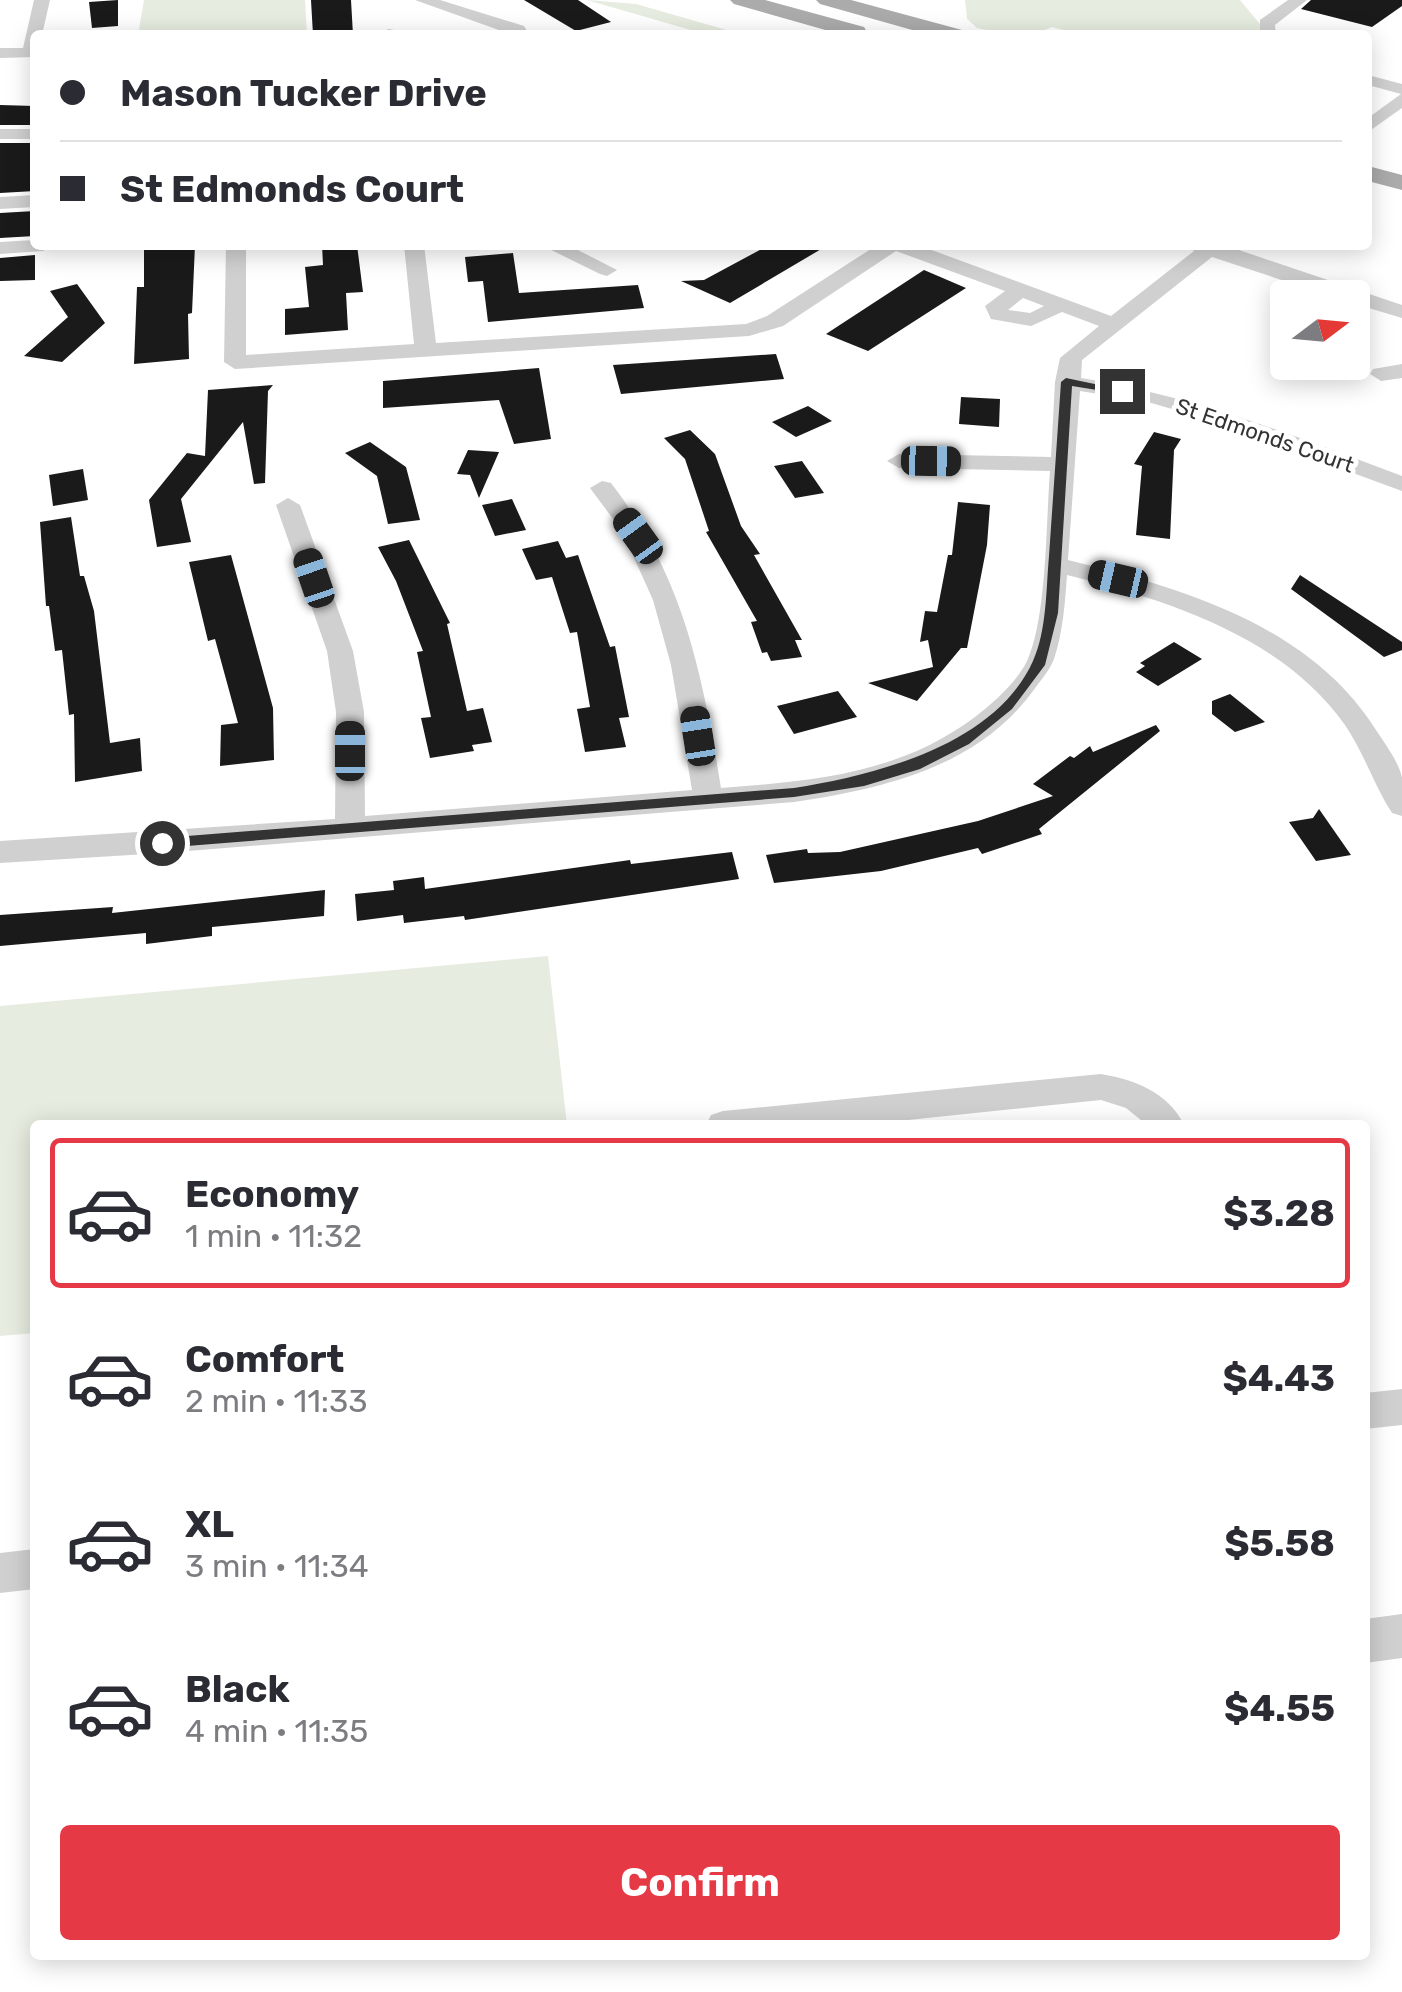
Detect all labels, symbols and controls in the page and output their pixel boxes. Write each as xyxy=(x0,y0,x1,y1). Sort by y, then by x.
text: Mason Tucker Drive xyxy=(120,70,487,116)
text: St Edmonds Court xyxy=(120,166,464,212)
north arrow xyxy=(1270,280,1370,380)
map controls xyxy=(1270,280,1370,380)
route end xyxy=(1100,369,1145,414)
street label: St Edmonds Court xyxy=(1172,392,1358,479)
car xyxy=(901,445,961,477)
car xyxy=(608,503,668,569)
car xyxy=(290,545,338,611)
car xyxy=(1085,558,1151,600)
car xyxy=(678,704,718,768)
car xyxy=(335,721,365,781)
route start xyxy=(140,821,185,866)
icon: car xyxy=(65,1168,155,1258)
text: Economy xyxy=(185,1171,359,1217)
text: $3.28 xyxy=(1223,1190,1335,1236)
text: 1 min · 11:32 xyxy=(185,1217,362,1255)
icon: car xyxy=(65,1333,155,1423)
text: Comfort xyxy=(185,1336,344,1382)
text: $4.43 xyxy=(1222,1355,1335,1401)
text: 2 min · 11:33 xyxy=(185,1382,368,1420)
icon: car xyxy=(65,1498,155,1588)
text: XL xyxy=(185,1501,234,1547)
text: $5.58 xyxy=(1224,1520,1335,1566)
text: 3 min · 11:34 xyxy=(185,1547,369,1585)
icon: car xyxy=(65,1663,155,1753)
text: Black xyxy=(185,1666,290,1712)
text: $4.55 xyxy=(1224,1685,1335,1731)
text: 4 min · 11:35 xyxy=(185,1712,368,1750)
button: Confirm xyxy=(60,1825,1340,1940)

